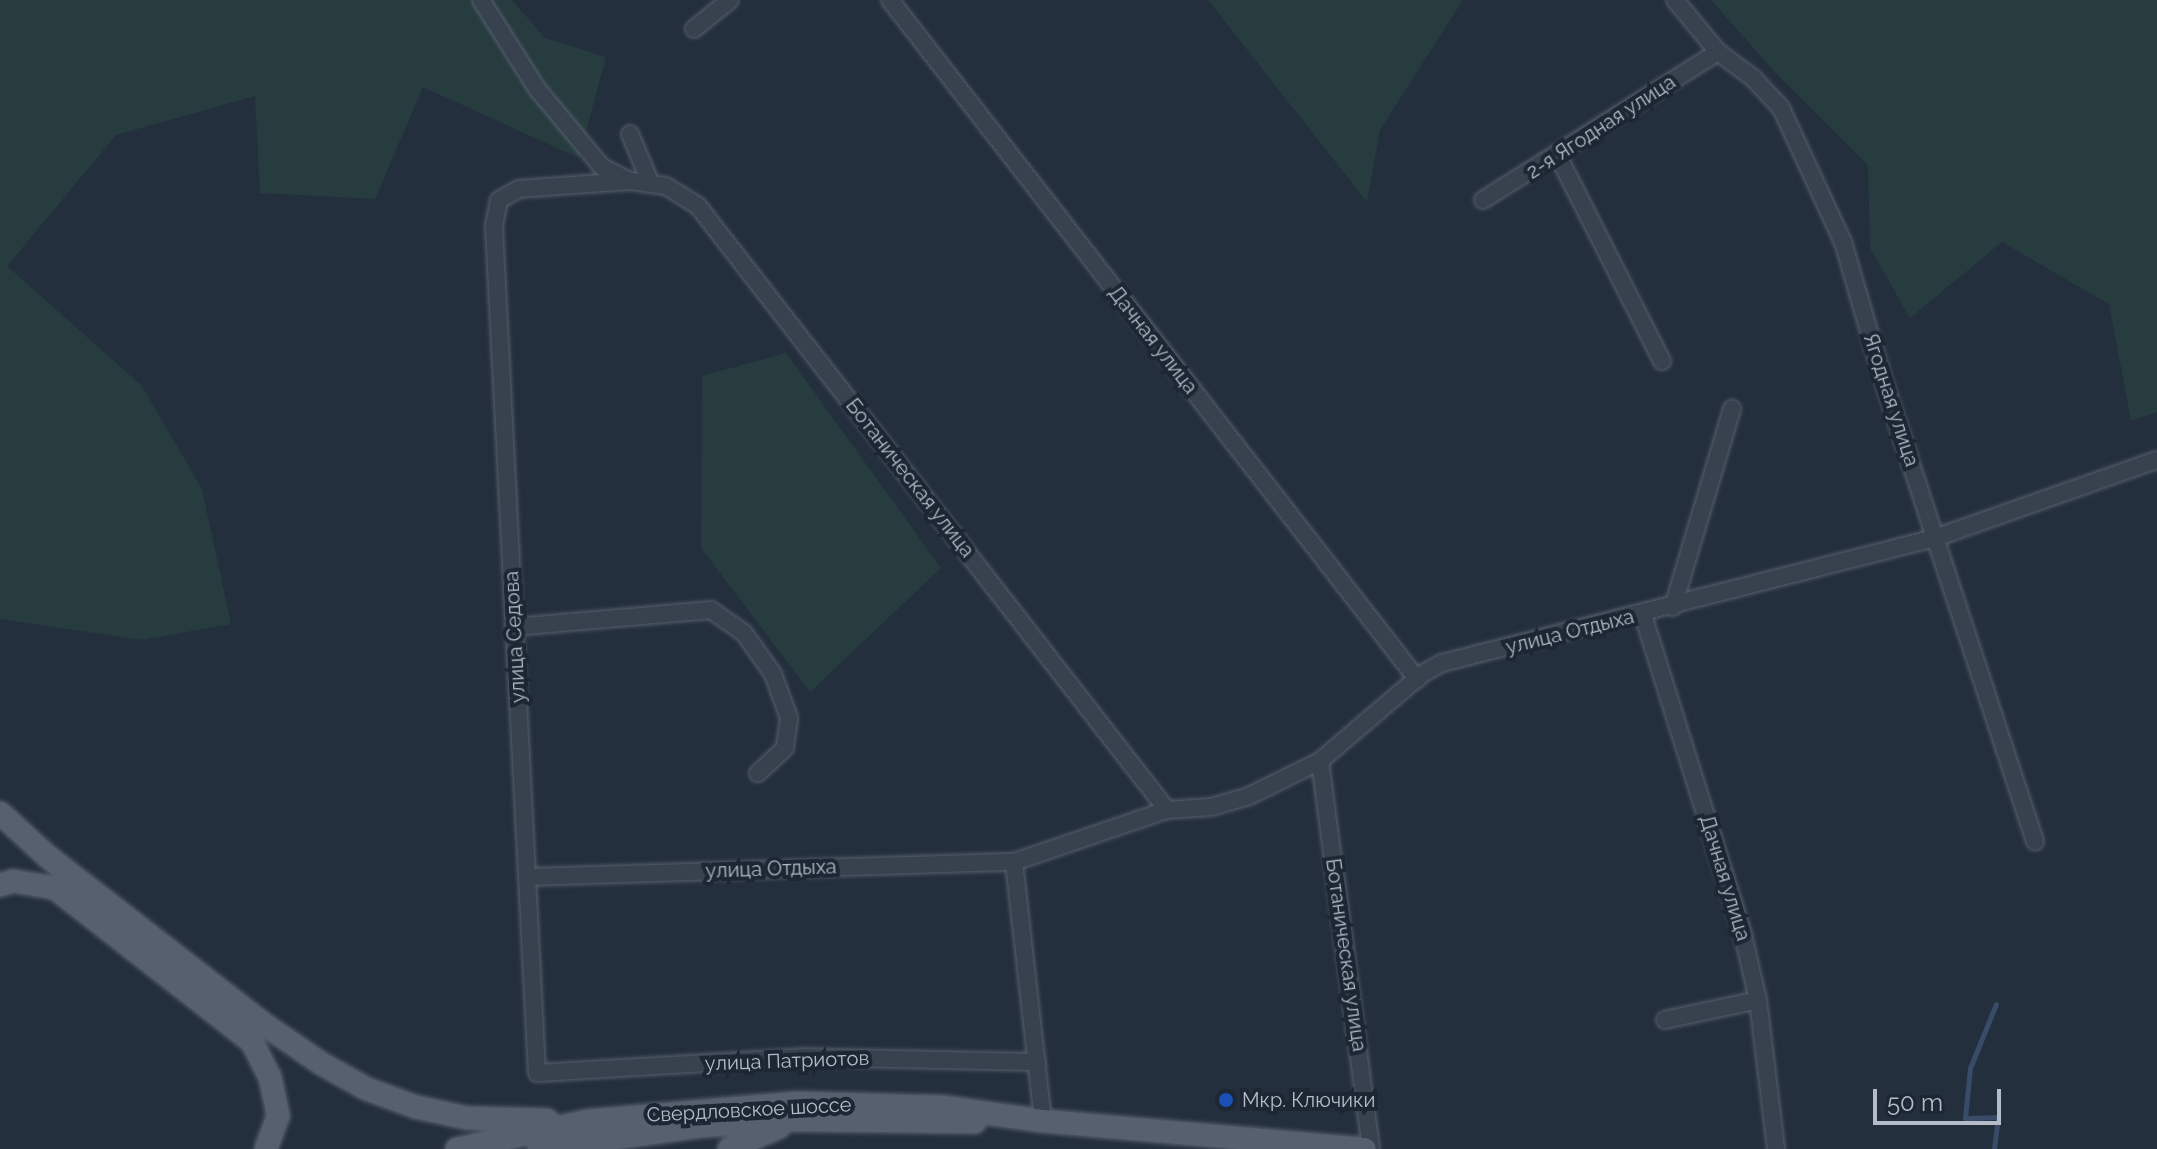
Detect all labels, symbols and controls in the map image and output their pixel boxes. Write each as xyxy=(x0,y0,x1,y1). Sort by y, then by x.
street label: 2-я Ягодная улица xyxy=(1522,70,1680,184)
street label: Дачная улица xyxy=(1103,281,1203,399)
street label: Ягодная улица xyxy=(1858,330,1924,470)
street label: Ботаническая улица xyxy=(840,394,980,562)
street label: улица Седова xyxy=(500,570,530,704)
street label: улица Отдыха xyxy=(1503,604,1637,660)
street label: Дачная улица xyxy=(1694,812,1756,944)
street label: улица Отдыха xyxy=(705,855,837,883)
street label: Ботаническая улица xyxy=(1321,857,1371,1053)
street label: улица Патриотов xyxy=(704,1046,870,1076)
scale bar xyxy=(1877,1073,2005,1123)
place label: Мкр. Ключики xyxy=(1242,1088,1375,1112)
text: 50 m xyxy=(1887,1088,1943,1117)
marker: Мкр. Ключики xyxy=(1217,1091,1235,1109)
street label: Свердловское шоссе xyxy=(646,1093,852,1127)

